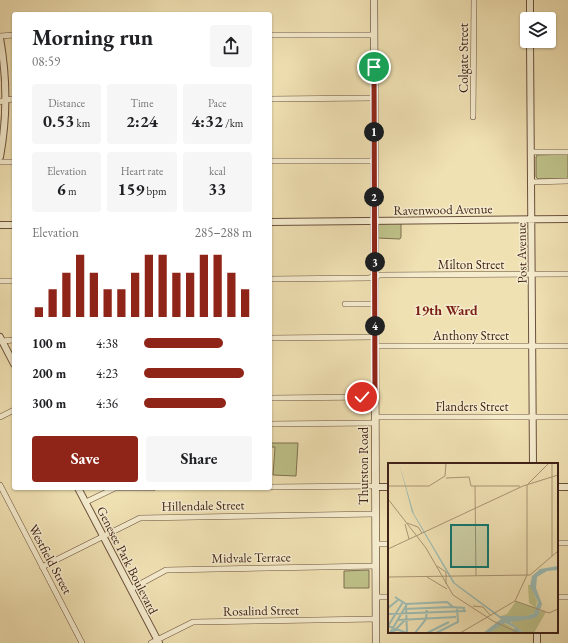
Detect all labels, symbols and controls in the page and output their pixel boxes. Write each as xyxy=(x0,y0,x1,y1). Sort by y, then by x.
map controls xyxy=(520,12,556,48)
button: layers xyxy=(520,12,556,48)
text: Morning run xyxy=(32,23,153,52)
street label: Colgate Street xyxy=(455,23,472,93)
button: share xyxy=(210,25,252,67)
pin xyxy=(357,50,391,84)
text: 08:59 xyxy=(32,53,60,70)
icon: arrive xyxy=(363,56,385,78)
text: Distance xyxy=(48,96,85,110)
text: Time xyxy=(131,96,153,110)
text: Pace xyxy=(208,96,227,110)
text: 0.53 xyxy=(43,110,74,132)
text: 2:24 xyxy=(126,110,158,132)
text: 4:32 xyxy=(191,110,223,132)
text: km xyxy=(74,116,90,130)
text: /km xyxy=(223,116,243,130)
pin: 1 xyxy=(364,122,384,142)
text: 1 xyxy=(371,125,377,139)
text: Elevation xyxy=(47,164,86,178)
text: Heart rate xyxy=(121,164,163,178)
text: kcal xyxy=(209,164,226,178)
text: 6 xyxy=(57,178,66,200)
text: 159 xyxy=(117,178,144,200)
text: 33 xyxy=(208,178,226,200)
text: m xyxy=(66,184,77,198)
text: bpm xyxy=(144,184,167,198)
pin: 2 xyxy=(364,187,384,207)
text: 2 xyxy=(371,190,377,204)
street label: Ravenwood Avenue xyxy=(393,200,493,219)
street label: Post Avenue xyxy=(512,222,531,284)
text: Elevation xyxy=(32,224,79,241)
text: 285–288 m xyxy=(195,224,252,241)
pin: 3 xyxy=(365,252,385,272)
text: 3 xyxy=(372,255,378,269)
street label: Milton Street xyxy=(438,256,504,273)
district label: 19th Ward xyxy=(414,301,478,319)
pin: 4 xyxy=(365,316,385,336)
text: 4 xyxy=(372,319,378,333)
street label: Anthony Street xyxy=(432,327,509,344)
text: 100 m xyxy=(32,335,66,352)
text: 4:38 xyxy=(96,335,118,352)
text: 200 m xyxy=(32,365,66,382)
text: 4:23 xyxy=(96,365,118,382)
pin xyxy=(345,380,379,414)
icon: check xyxy=(351,386,373,408)
text: 300 m xyxy=(32,395,66,412)
text: 4:36 xyxy=(96,395,118,412)
street label: Flanders Street xyxy=(435,398,509,415)
street label: Thurston Road xyxy=(355,427,372,505)
button: Save xyxy=(32,436,138,482)
button: Share xyxy=(146,436,252,482)
inset map xyxy=(388,463,558,633)
street label: Hillendale Street xyxy=(161,496,245,515)
street label: Genesee Park Boulevard xyxy=(93,503,162,617)
street label: Westfield Street xyxy=(25,521,76,597)
street label: Midvale Terrace xyxy=(211,548,291,567)
street label: Rosalind Street xyxy=(223,601,299,620)

